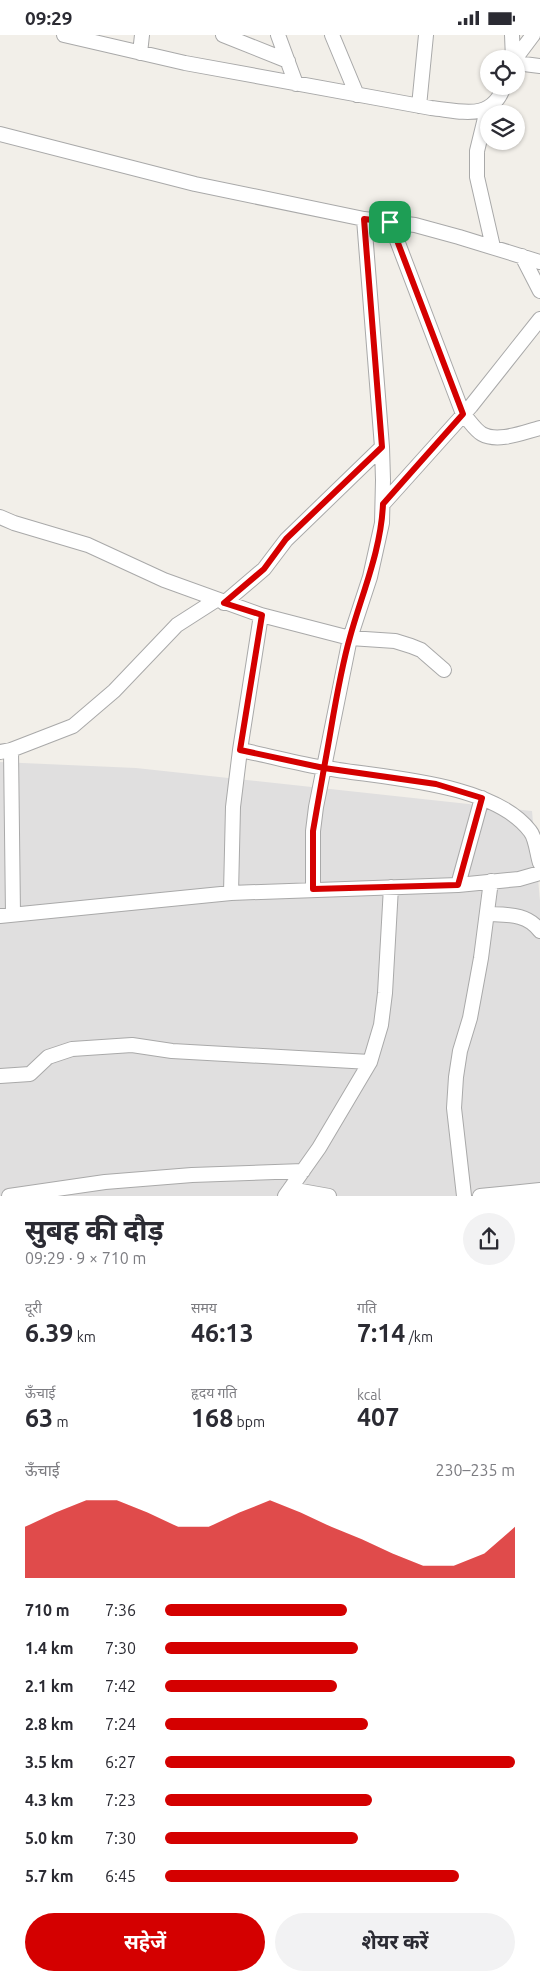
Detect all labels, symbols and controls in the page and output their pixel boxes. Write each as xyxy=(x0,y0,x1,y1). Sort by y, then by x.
text: 09:29 xyxy=(25,7,73,29)
map controls xyxy=(480,50,525,150)
button: locate xyxy=(480,50,525,95)
button: layers xyxy=(480,105,525,150)
pin xyxy=(369,201,411,243)
icon: arrive xyxy=(376,208,404,236)
button: share xyxy=(463,1213,515,1265)
text: सुबह की दौड़ xyxy=(25,1214,164,1245)
text: 09:29 · 9 × 710 m xyxy=(25,1249,146,1267)
text: दूरी xyxy=(25,1300,42,1316)
text: समय xyxy=(191,1300,217,1316)
text: गति xyxy=(357,1300,377,1316)
text: 6.39 xyxy=(25,1319,73,1347)
text: 46:13 xyxy=(191,1319,254,1347)
text: 7:14 xyxy=(357,1319,405,1347)
text: km xyxy=(73,1329,96,1345)
text: /km xyxy=(405,1329,433,1345)
text: ऊँचाई xyxy=(25,1385,55,1401)
text: हृदय गति xyxy=(191,1385,237,1401)
text: kcal xyxy=(357,1387,381,1403)
text: 407 xyxy=(357,1403,399,1431)
text: 63 xyxy=(25,1404,53,1432)
text: 168 xyxy=(191,1404,233,1432)
text: m xyxy=(53,1414,69,1430)
text: bpm xyxy=(233,1414,265,1430)
text: ऊँचाई xyxy=(25,1461,60,1479)
text: 230–235 m xyxy=(435,1461,515,1479)
text: 710 m xyxy=(25,1601,70,1619)
text: 7:36 xyxy=(105,1601,136,1619)
text: 1.4 km xyxy=(25,1639,74,1657)
text: 7:30 xyxy=(105,1639,136,1657)
text: 2.1 km xyxy=(25,1677,74,1695)
text: 7:42 xyxy=(105,1677,136,1695)
text: 2.8 km xyxy=(25,1715,74,1733)
text: 7:24 xyxy=(105,1715,136,1733)
text: 3.5 km xyxy=(25,1753,74,1771)
text: 6:27 xyxy=(105,1753,136,1771)
text: 4.3 km xyxy=(25,1791,74,1809)
text: 7:23 xyxy=(105,1791,136,1809)
text: 5.0 km xyxy=(25,1829,74,1847)
text: 7:30 xyxy=(105,1829,136,1847)
text: 5.7 km xyxy=(25,1867,74,1885)
text: 6:45 xyxy=(105,1867,136,1885)
button: सहेजें xyxy=(25,1913,265,1971)
button: शेयर करें xyxy=(275,1913,515,1971)

